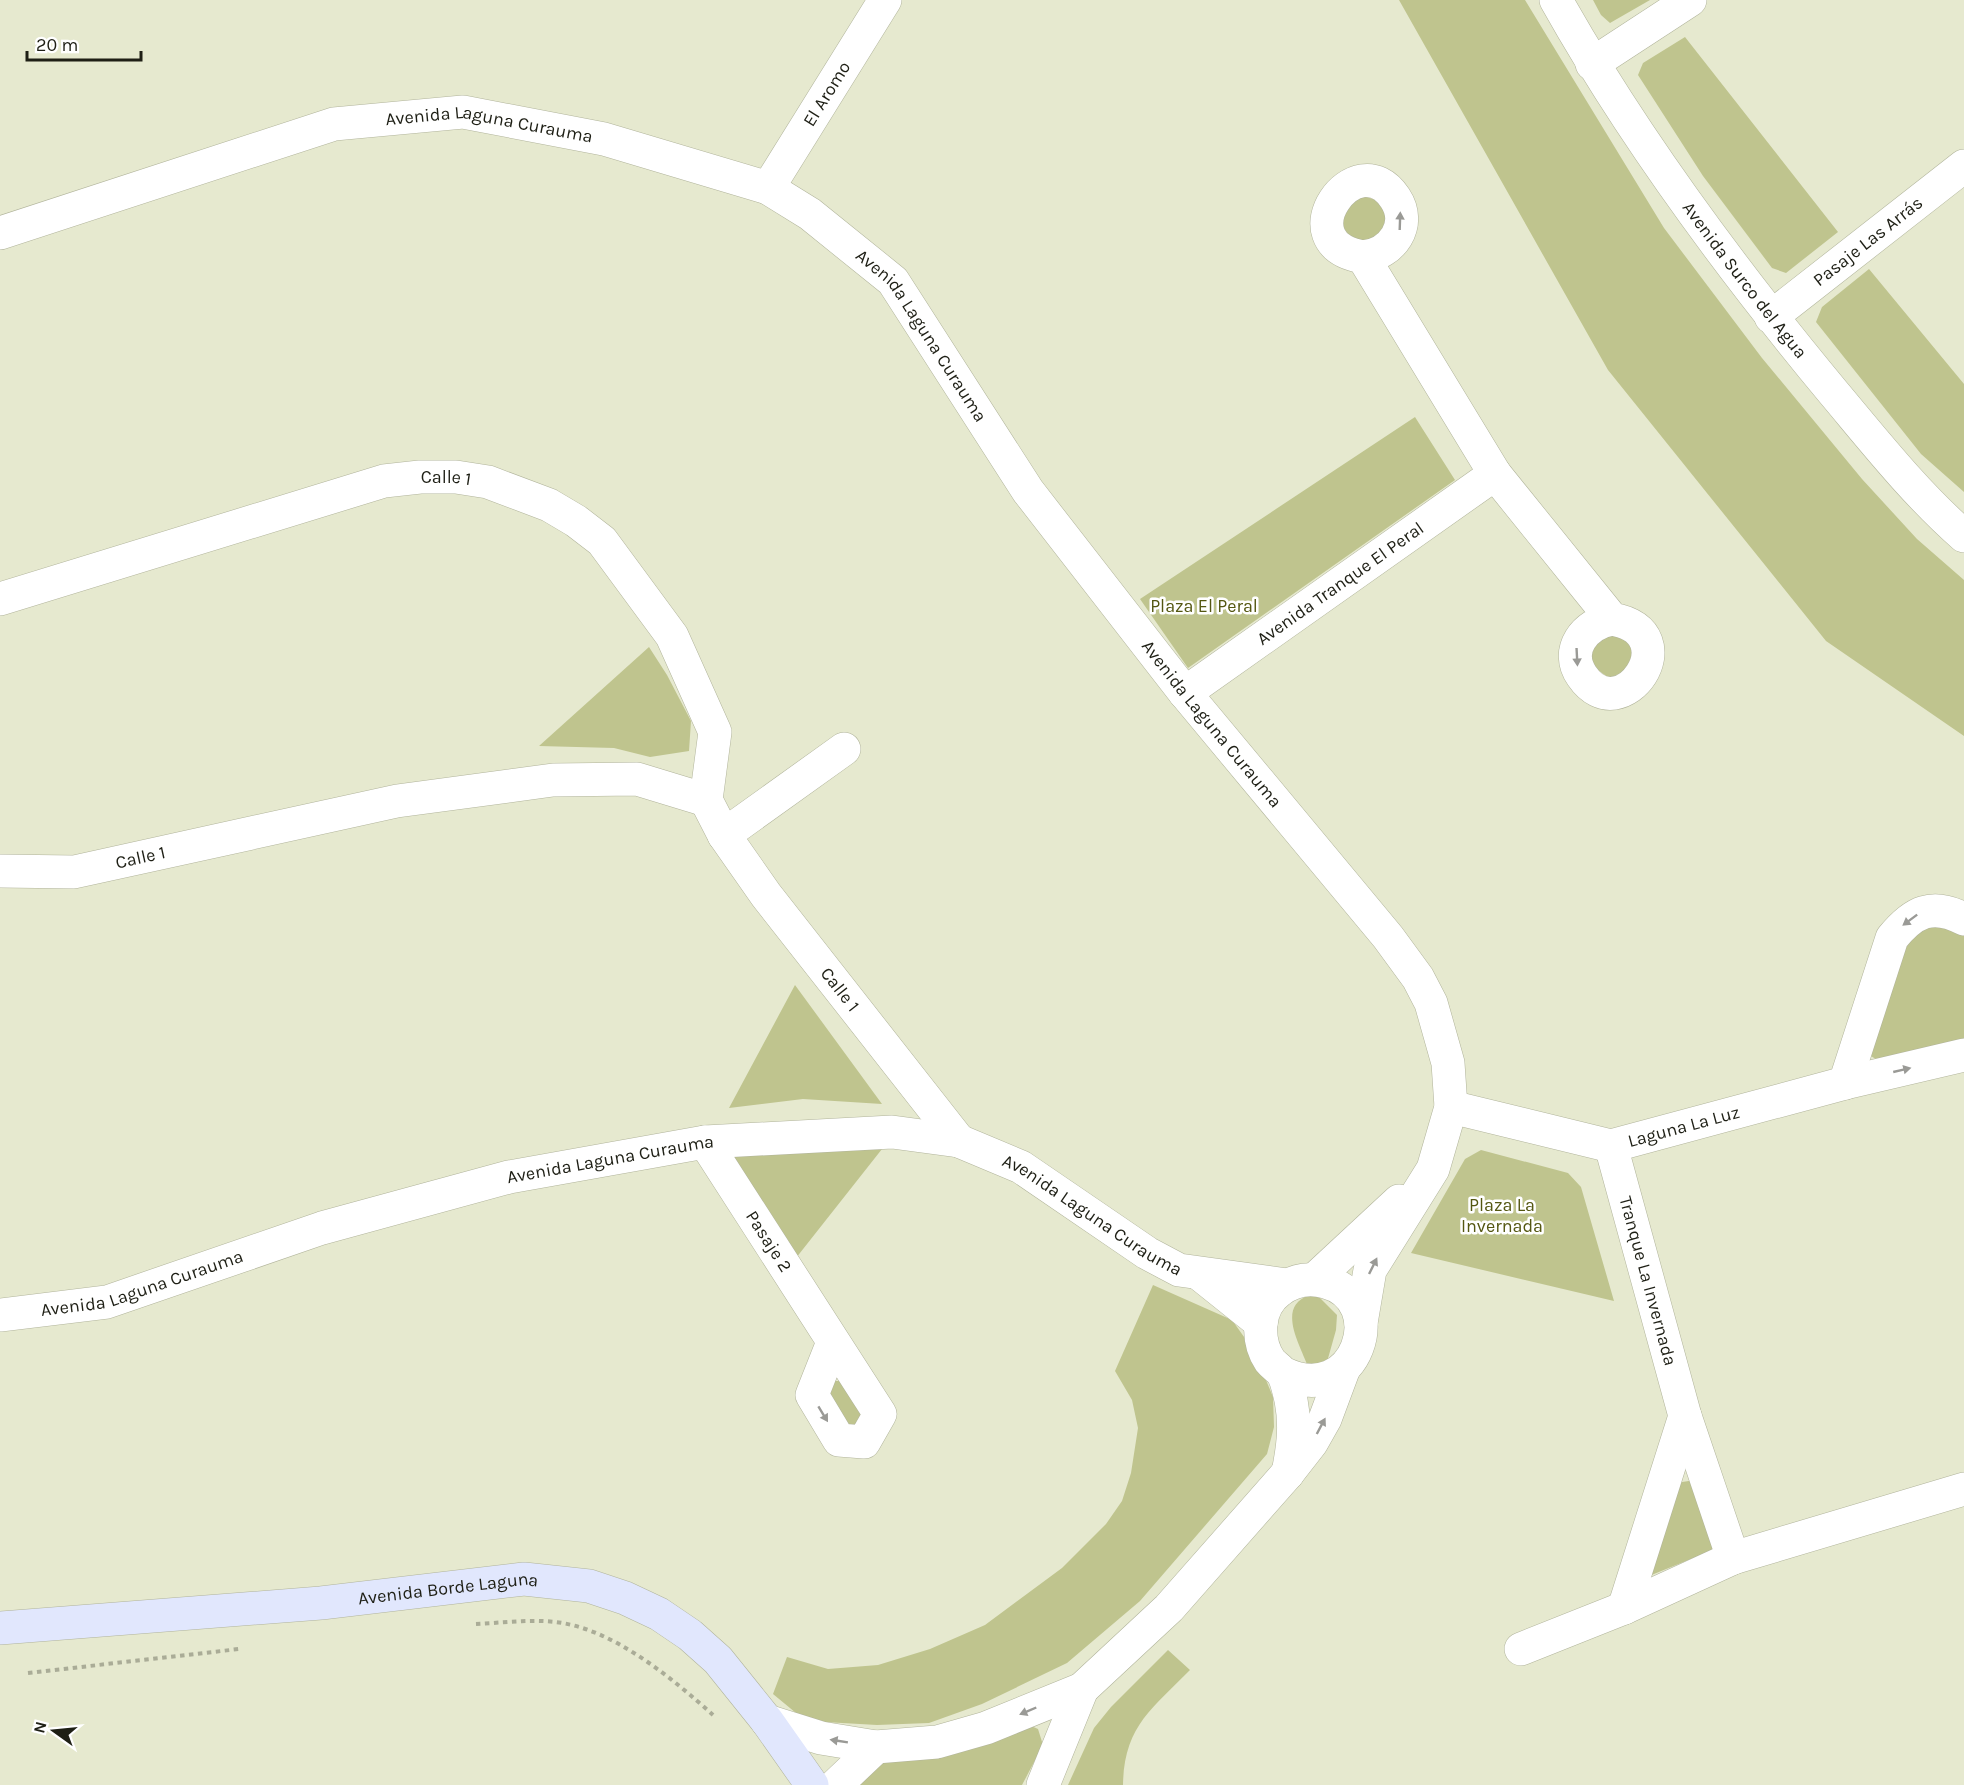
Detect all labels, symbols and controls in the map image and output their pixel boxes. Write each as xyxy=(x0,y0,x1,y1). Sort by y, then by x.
scale bar xyxy=(27,24,141,62)
text: 20 m xyxy=(36,34,78,56)
street label: El Aromo xyxy=(798,57,855,130)
street label: Avenida Laguna Curauma xyxy=(384,101,595,148)
street label: Pasaje Las Arrás xyxy=(1809,191,1927,291)
street label: Avenida Surco del Agua xyxy=(1678,197,1812,363)
one-way arrow xyxy=(1395,211,1404,230)
street label: Avenida Laguna Curauma xyxy=(851,244,992,426)
street label: Calle 1 xyxy=(421,465,473,490)
street label: Avenida Tranque El Peral xyxy=(1252,517,1428,650)
park label: Plaza El Peral xyxy=(1150,595,1258,617)
street label: Avenida Laguna Curauma xyxy=(1137,636,1287,812)
one-way arrow xyxy=(1573,648,1582,667)
street label: Calle 1 xyxy=(113,841,167,874)
one-way arrow xyxy=(1902,914,1918,926)
street label: Calle 1 xyxy=(816,963,864,1016)
one-way arrow xyxy=(1892,1064,1911,1074)
street label: Laguna La Luz xyxy=(1625,1101,1742,1152)
street label: Avenida Laguna Curauma xyxy=(505,1131,714,1188)
street label: Avenida Laguna Curauma xyxy=(999,1149,1186,1281)
park label: Plaza La Invernada xyxy=(1461,1194,1543,1237)
street label: Tranque La Invernada xyxy=(1614,1194,1682,1368)
street label: Pasaje 2 xyxy=(741,1206,797,1276)
street label: Avenida Laguna Curauma xyxy=(39,1245,246,1321)
one-way arrow xyxy=(1368,1258,1377,1275)
one-way arrow xyxy=(818,1406,829,1422)
one-way arrow xyxy=(1316,1418,1326,1435)
street label: Avenida Borde Laguna xyxy=(357,1568,539,1610)
north arrow xyxy=(24,1701,84,1761)
one-way arrow xyxy=(1018,1706,1036,1716)
text: N xyxy=(29,1719,51,1735)
one-way arrow xyxy=(829,1736,848,1745)

